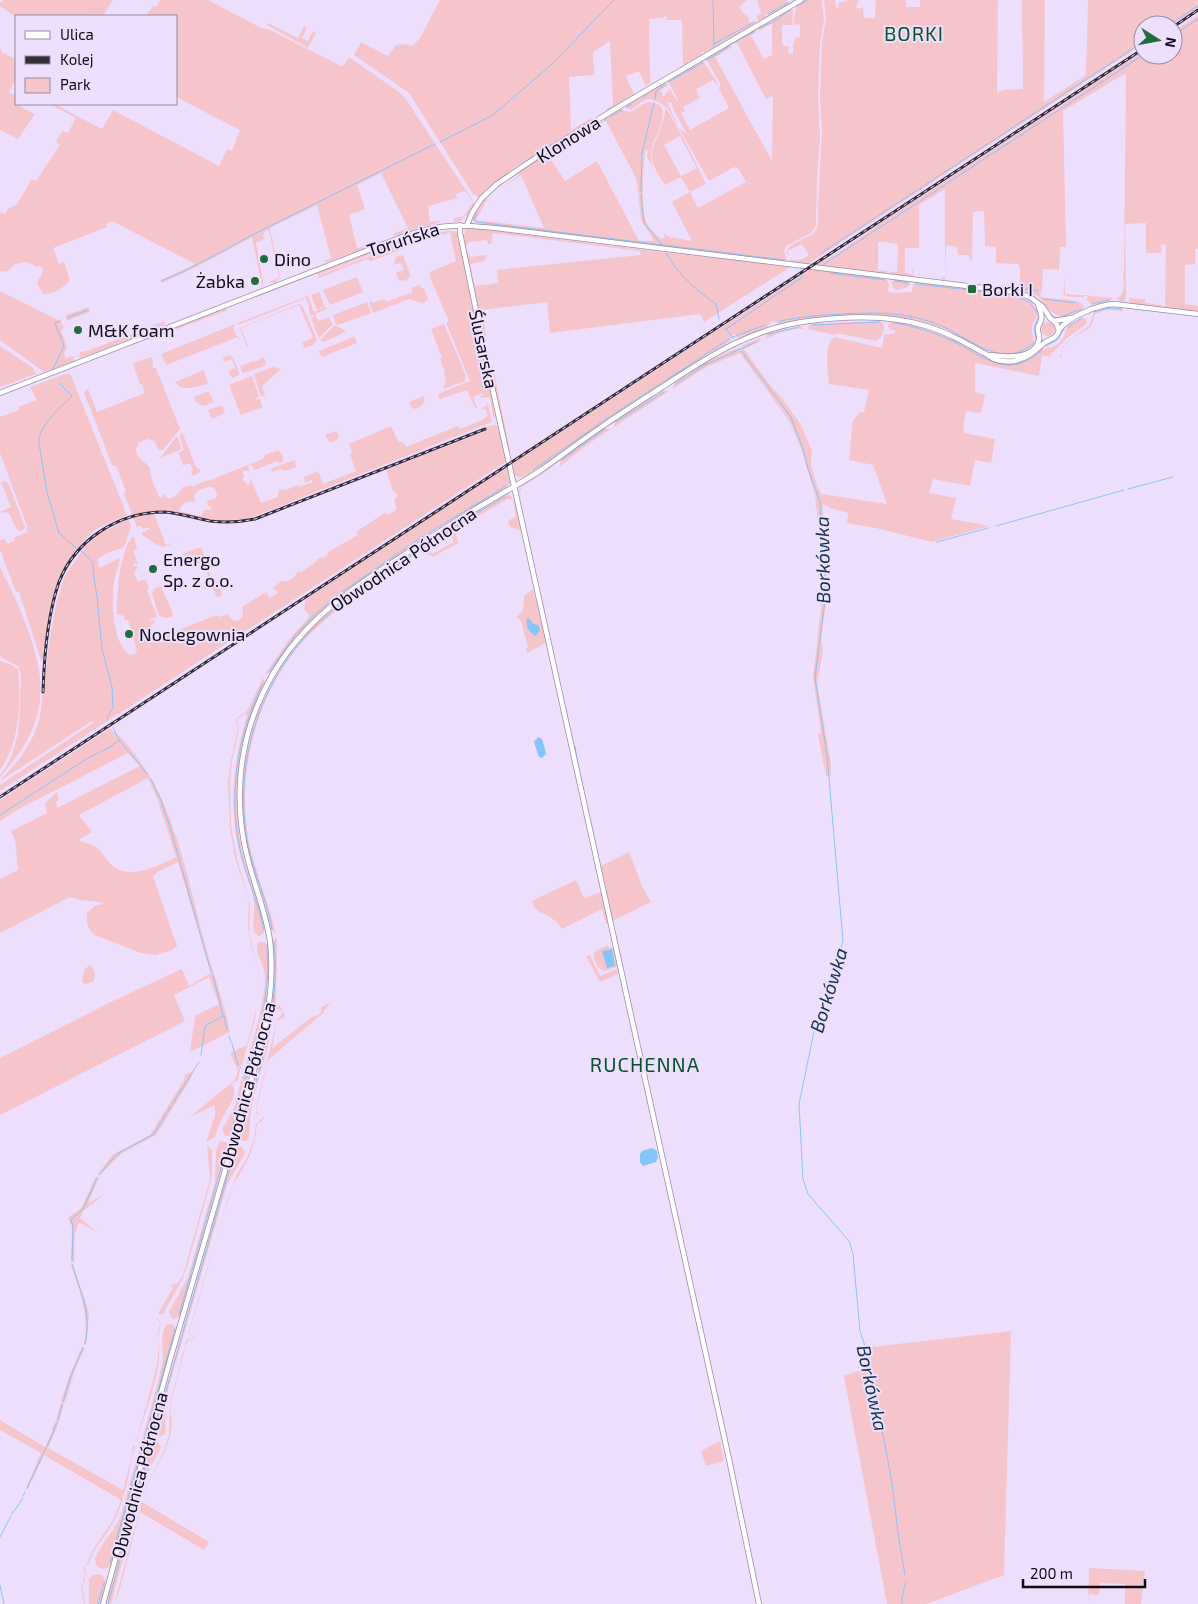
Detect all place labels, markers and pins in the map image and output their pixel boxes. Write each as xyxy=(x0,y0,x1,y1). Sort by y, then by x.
place label: Dino xyxy=(274,248,311,270)
marker: Dino xyxy=(258,253,270,265)
place label: Żabka xyxy=(196,270,245,292)
marker: Żabka xyxy=(249,275,261,287)
place label: Borki I xyxy=(982,278,1033,300)
marker: Borki I xyxy=(966,283,978,295)
place label: M&K foam xyxy=(88,319,174,341)
marker: M&K foam xyxy=(72,324,84,336)
place label: Energo Sp. z o.o. xyxy=(163,548,234,591)
marker: Energo Sp. z o.o. xyxy=(147,563,159,575)
place label: Noclegownia xyxy=(139,623,246,645)
marker: Noclegownia xyxy=(123,628,135,640)

